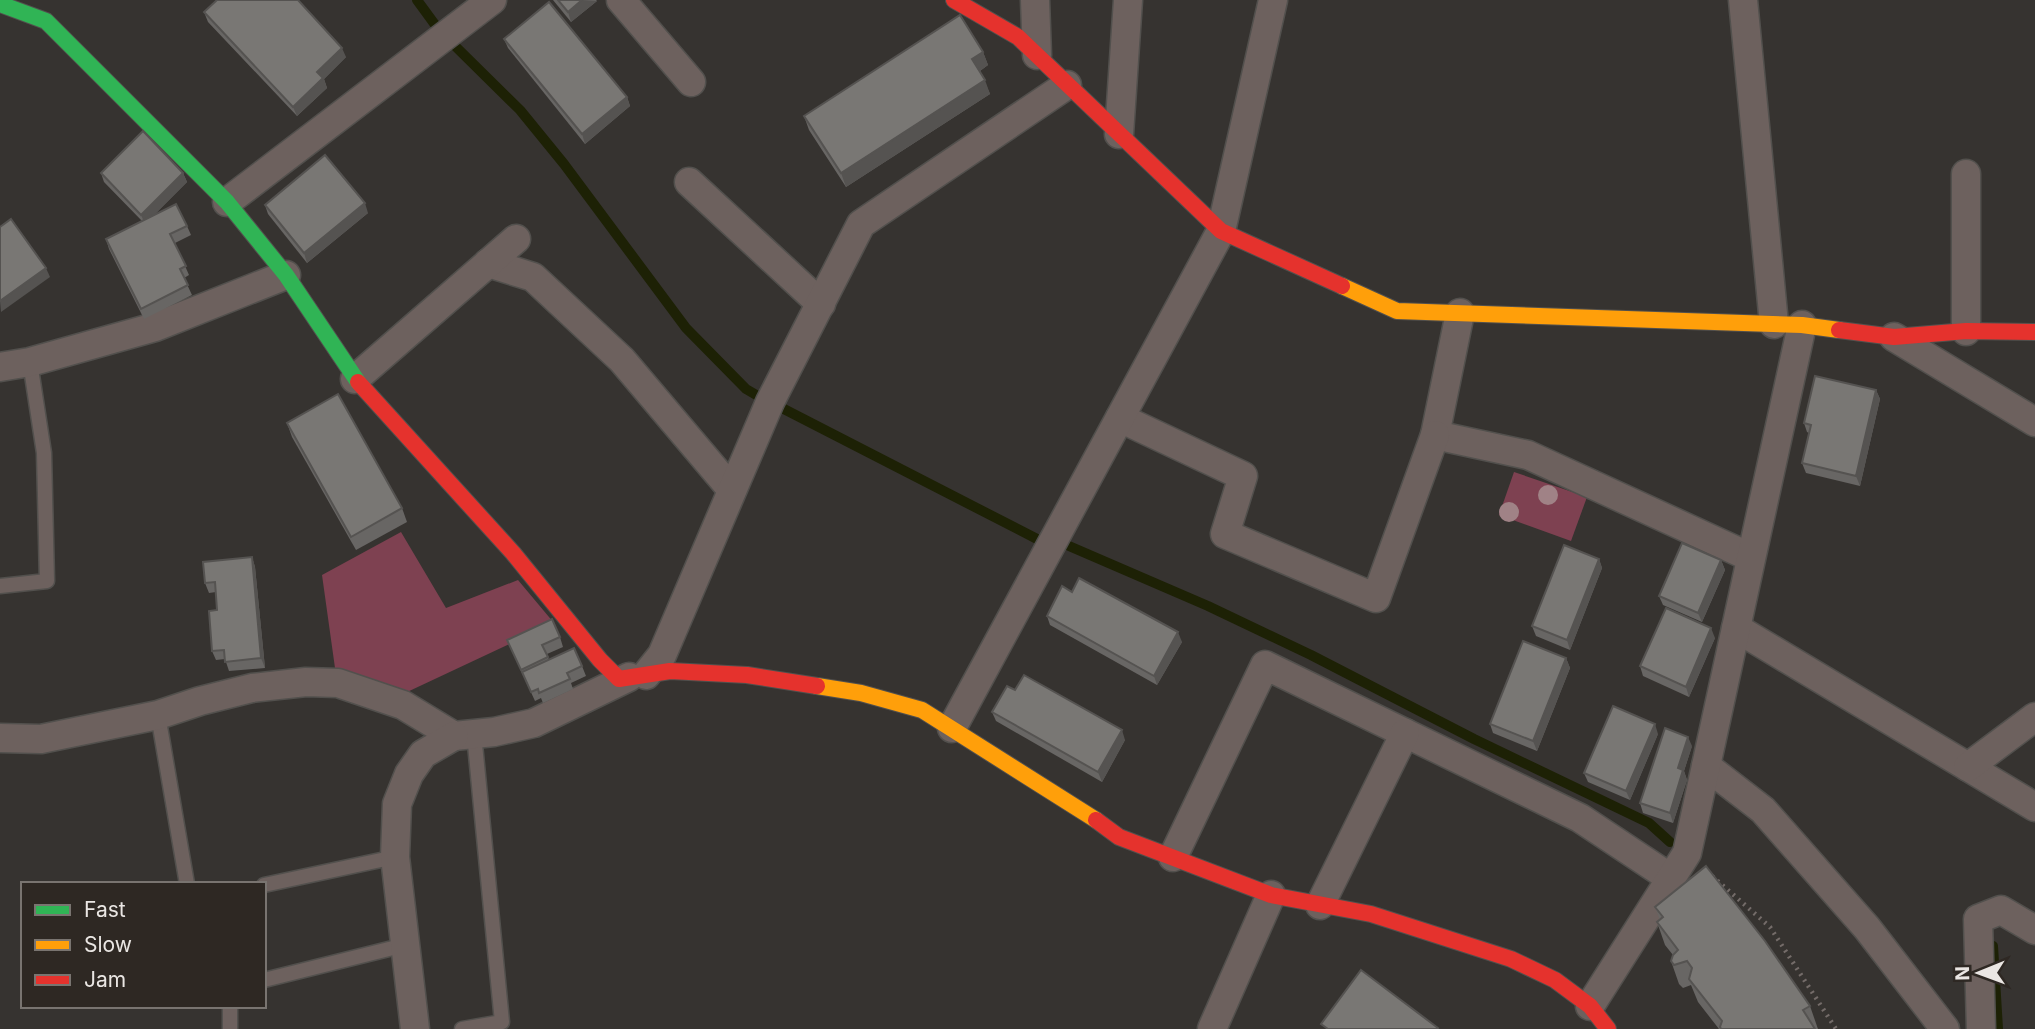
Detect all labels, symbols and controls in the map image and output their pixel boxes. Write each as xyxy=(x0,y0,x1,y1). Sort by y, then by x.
legend xyxy=(21,882,266,1008)
text: Fast xyxy=(84,897,126,922)
text: Slow xyxy=(84,932,132,957)
north arrow xyxy=(1944,938,2014,1008)
text: N xyxy=(1951,966,1974,981)
text: Jam xyxy=(84,967,126,992)

